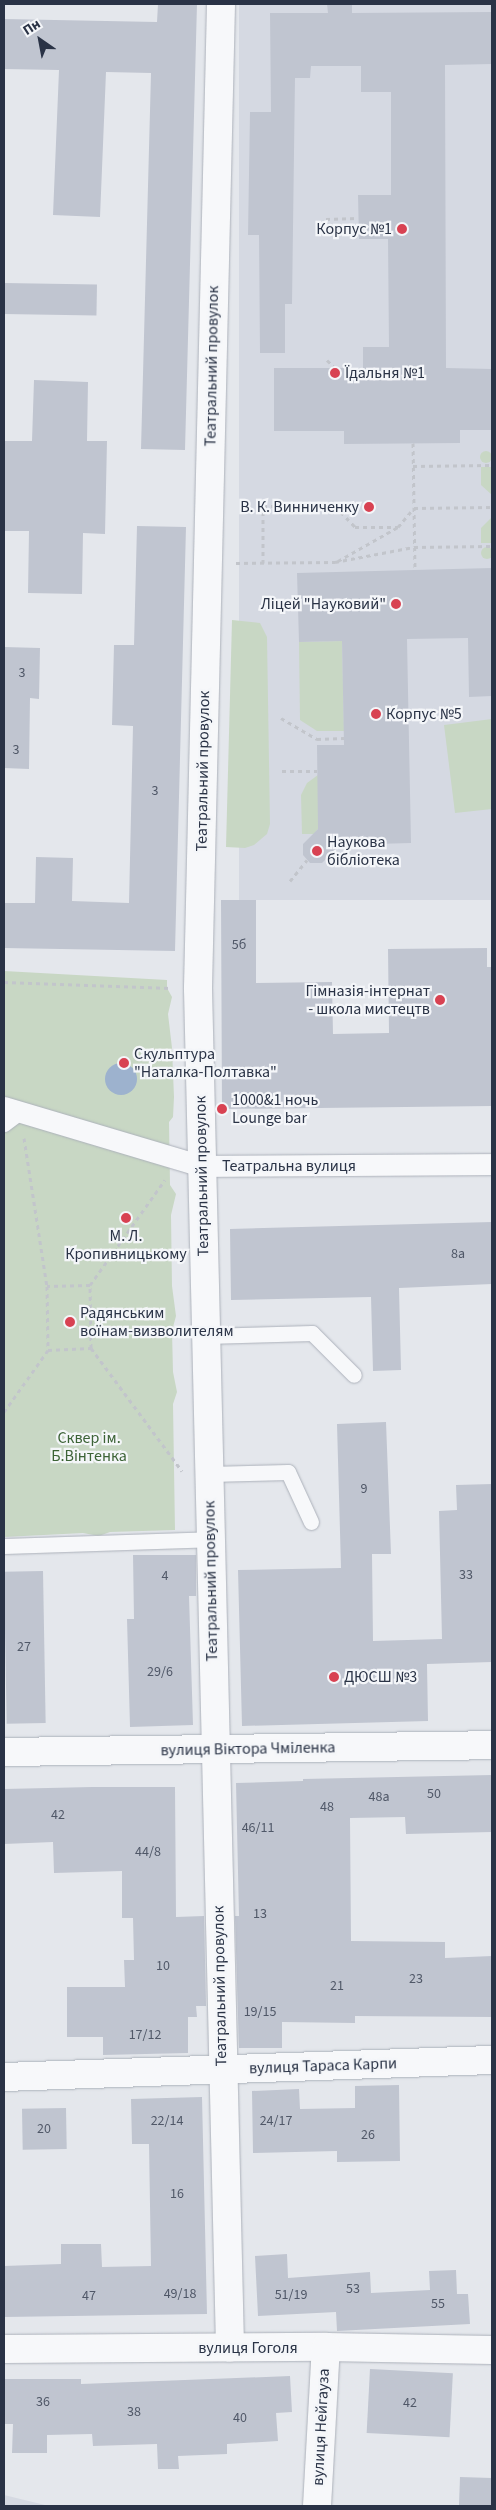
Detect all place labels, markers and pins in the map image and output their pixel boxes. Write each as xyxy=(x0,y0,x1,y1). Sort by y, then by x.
place label: Корпус №1 xyxy=(316,219,392,239)
marker: Корпус №1 xyxy=(396,223,408,235)
place label: Їдальня №1 xyxy=(345,363,425,383)
marker: Їдальня №1 xyxy=(329,367,341,379)
place label: В. К. Винниченку xyxy=(240,497,359,517)
marker: В. К. Винниченку xyxy=(363,501,375,513)
place label: Ліцей "Науковий" xyxy=(261,594,386,614)
marker: Ліцей "Науковий" xyxy=(390,598,402,610)
place label: Корпус №5 xyxy=(386,704,462,724)
marker: Корпус №5 xyxy=(370,708,382,720)
place label: Наукова бібліотека xyxy=(327,832,400,870)
marker: Наукова бібліотека xyxy=(311,845,323,857)
place label: Гімназія-інтернат - школа мистецтв xyxy=(305,981,430,1019)
marker: Гімназія-інтернат - школа мистецтв xyxy=(434,994,446,1006)
place label: Скульптура "Наталка-Полтавка" xyxy=(134,1044,277,1082)
marker: Скульптура "Наталка-Полтавка" xyxy=(118,1057,130,1069)
place label: 1000&1 ночь Lounge bar xyxy=(232,1090,318,1128)
marker: 1000&1 ночь Lounge bar xyxy=(216,1103,228,1115)
marker: М. Л. Кропивницькому xyxy=(120,1212,132,1224)
place label: М. Л. Кропивницькому xyxy=(65,1226,187,1264)
place label: Радянським воїнам-визволителям xyxy=(80,1303,234,1341)
marker: Радянським воїнам-визволителям xyxy=(64,1316,76,1328)
place label: ДЮСШ №3 xyxy=(344,1667,417,1687)
marker: ДЮСШ №3 xyxy=(328,1671,340,1683)

